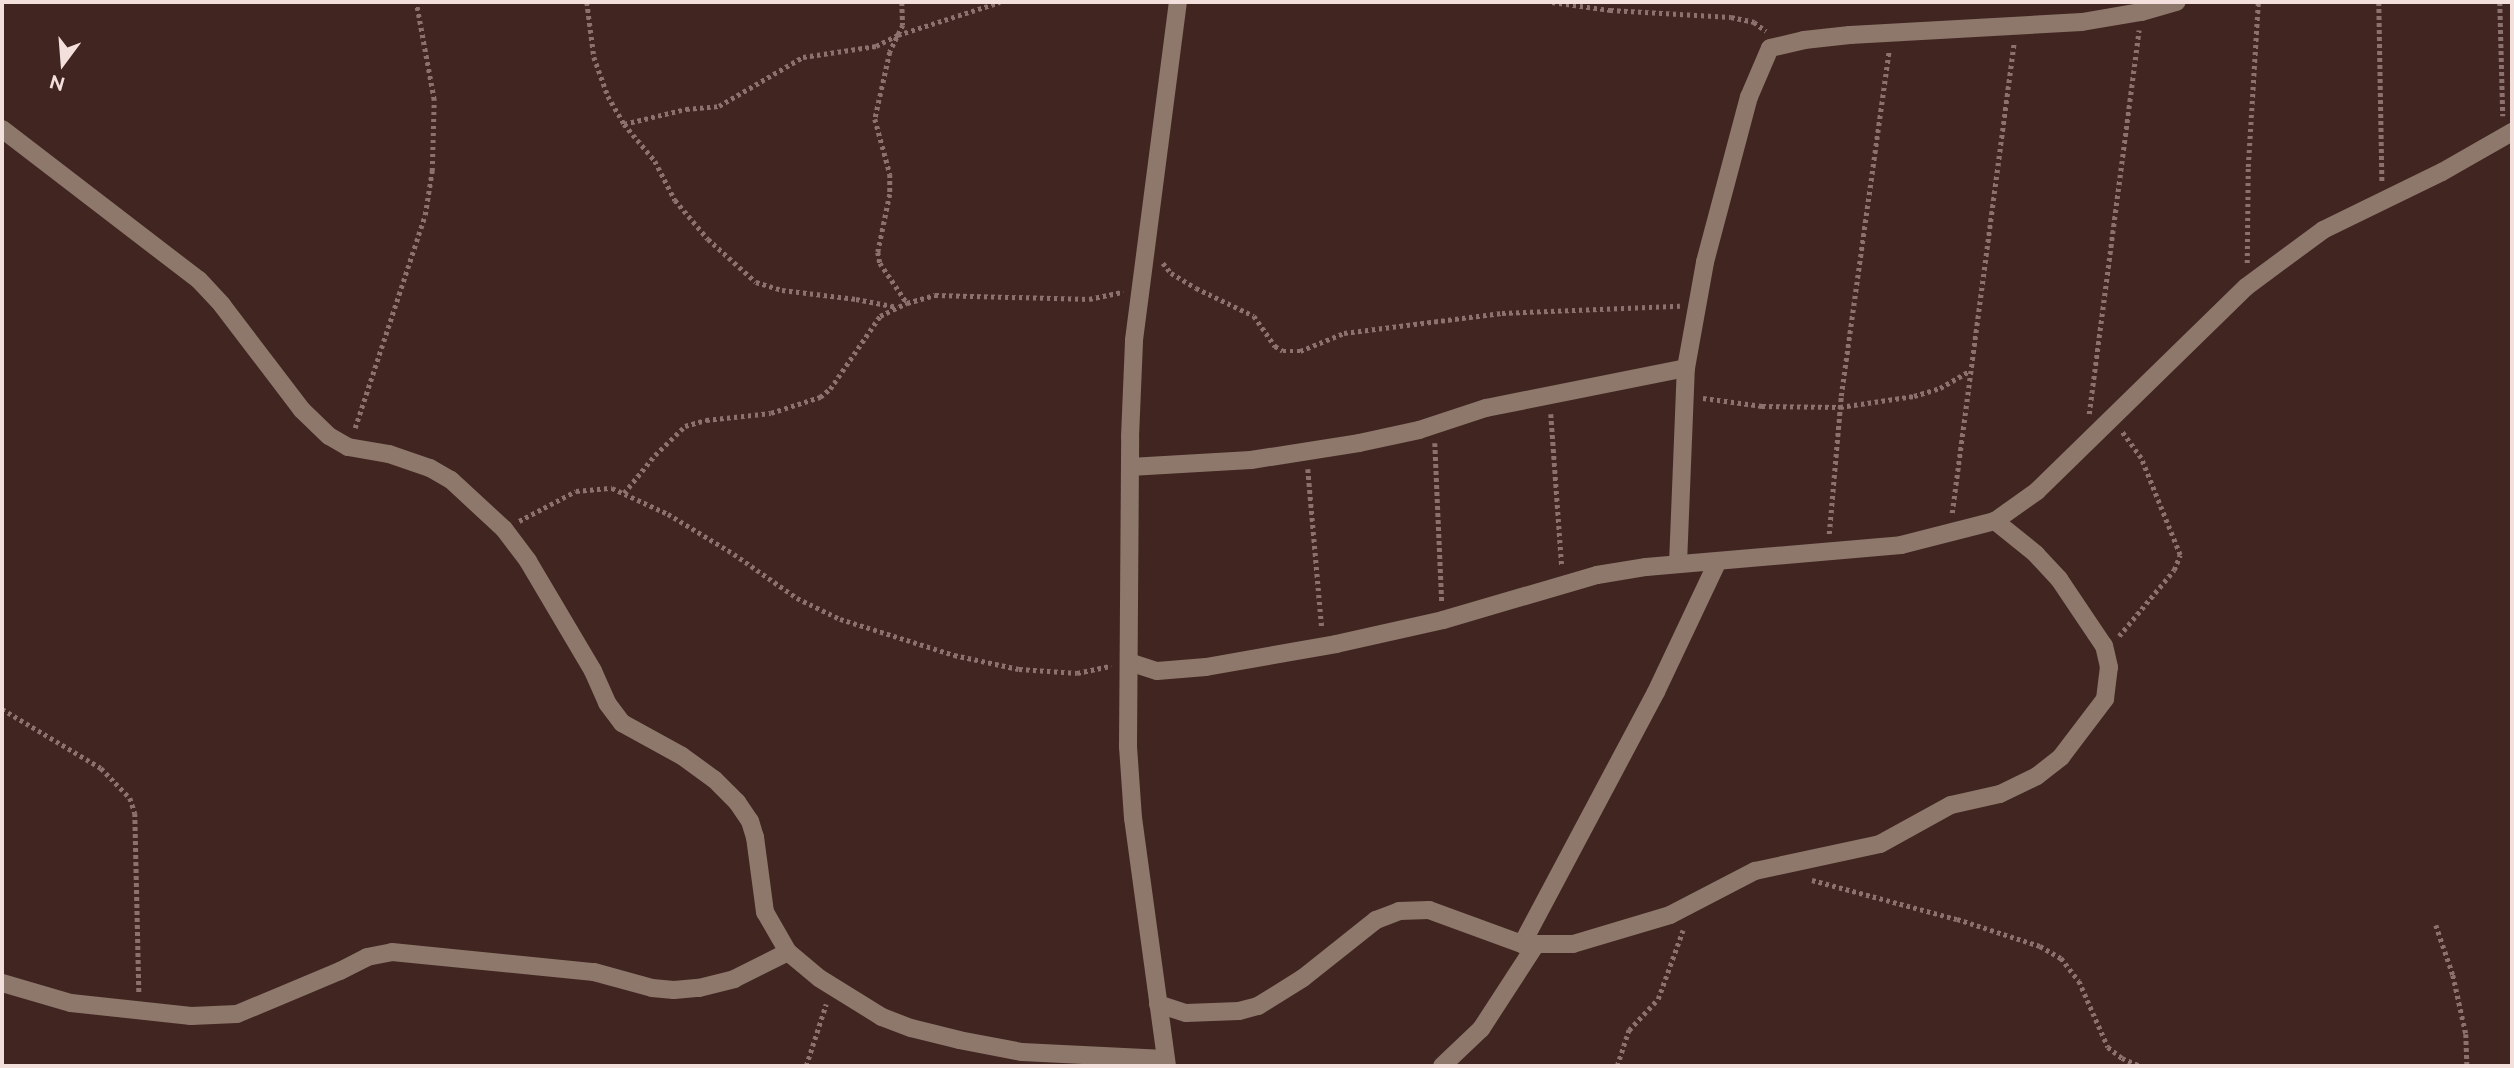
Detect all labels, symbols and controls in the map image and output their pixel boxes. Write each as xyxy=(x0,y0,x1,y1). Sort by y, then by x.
north arrow xyxy=(28,28,98,98)
text: N xyxy=(47,71,67,96)

